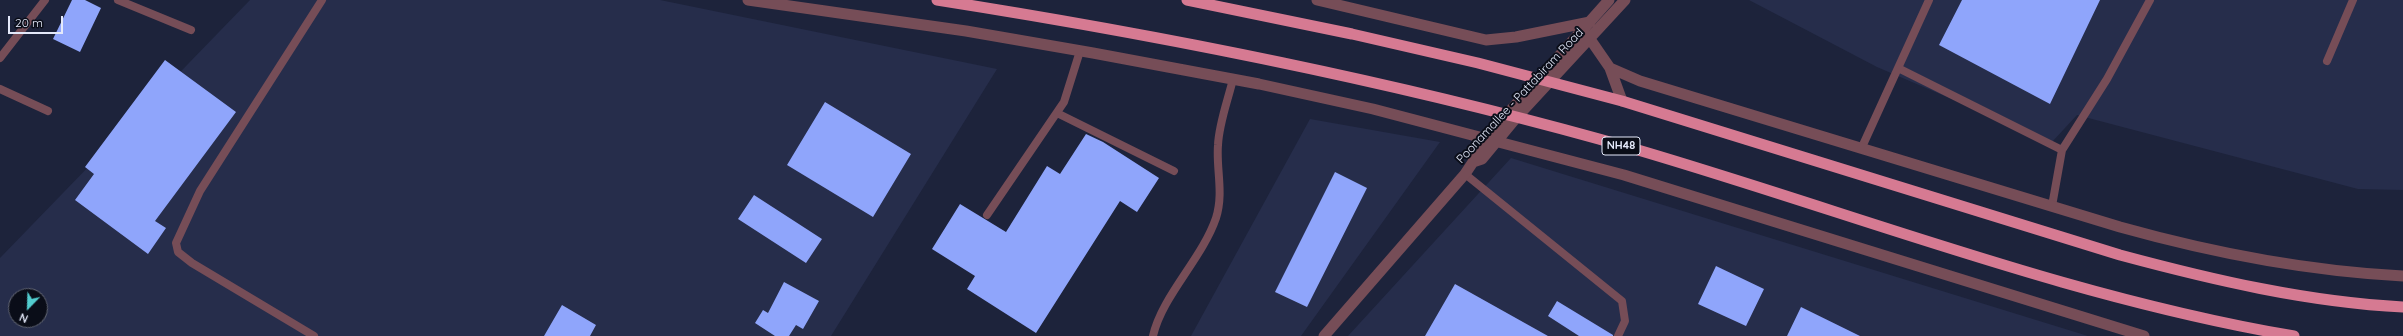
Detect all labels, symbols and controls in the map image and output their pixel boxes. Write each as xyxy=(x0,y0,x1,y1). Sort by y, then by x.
scale bar xyxy=(10,8,65,34)
text: 20 m xyxy=(15,15,43,30)
street label: Poonamallee - Pattabiram Road xyxy=(1454,25,1586,167)
road number: NH48 xyxy=(1602,137,1640,155)
north arrow xyxy=(8,288,48,328)
text: N xyxy=(17,310,30,326)

